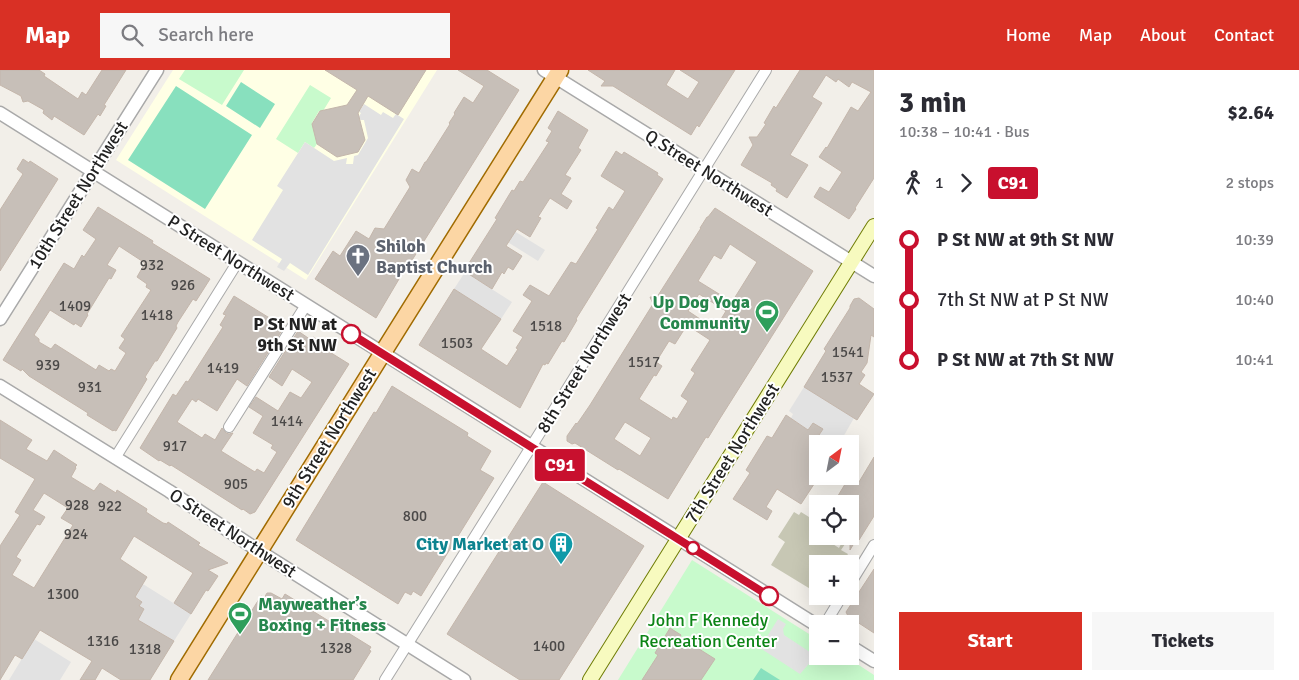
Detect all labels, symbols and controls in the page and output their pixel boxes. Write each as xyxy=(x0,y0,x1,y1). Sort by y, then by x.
search box xyxy=(100,13,450,58)
text: Map xyxy=(25,20,70,50)
icon: search xyxy=(118,21,146,49)
text: Search here xyxy=(158,23,254,47)
text: Home xyxy=(1006,24,1051,46)
text: Map xyxy=(1079,24,1112,46)
text: About xyxy=(1140,24,1186,46)
text: Contact xyxy=(1214,24,1274,46)
text: 3 min xyxy=(899,86,967,120)
text: $2.64 xyxy=(1228,101,1274,125)
street label: 10th Street Northwest xyxy=(23,117,133,273)
text: 10:38 – 10:41 · Bus xyxy=(899,122,1030,142)
street label: Q Street Northwest xyxy=(641,125,777,221)
icon: walk xyxy=(899,169,927,197)
icon: forward xyxy=(952,169,980,197)
text: C91 xyxy=(998,172,1028,194)
text: 1 xyxy=(935,173,944,193)
text: 2 stops xyxy=(1226,173,1274,193)
street label: P Street Northwest xyxy=(164,210,298,306)
text: P St NW at 9th St NW xyxy=(937,228,1114,252)
text: 10:39 xyxy=(1235,230,1274,250)
place label: Shiloh Baptist Church xyxy=(376,235,493,278)
church icon: Shiloh Baptist Church xyxy=(345,243,371,277)
house number: 932 xyxy=(140,256,164,274)
house number: 926 xyxy=(171,276,195,294)
text: 7th St NW at P St NW xyxy=(937,288,1109,312)
street label: 8th Street Northwest xyxy=(532,289,636,437)
text: 10:40 xyxy=(1235,290,1274,310)
place label: Up Dog Yoga Community xyxy=(652,291,750,334)
house number: 1409 xyxy=(59,297,91,315)
sports icon: Up Dog Yoga Community xyxy=(754,299,780,333)
house number: 1418 xyxy=(141,306,173,324)
place label: P St NW at 9th St NW xyxy=(253,313,337,356)
house number: 1518 xyxy=(530,317,562,335)
marker: P St NW at 9th St NW xyxy=(341,324,361,344)
house number: 1503 xyxy=(441,334,473,352)
house number: 1541 xyxy=(832,343,864,361)
text: P St NW at 7th St NW xyxy=(937,348,1114,372)
text: 10:41 xyxy=(1235,350,1274,370)
house number: 1517 xyxy=(628,353,660,371)
house number: 939 xyxy=(36,356,60,374)
house number: 1419 xyxy=(207,359,239,377)
street label: 9th Street Northwest xyxy=(277,364,381,512)
house number: 1537 xyxy=(821,368,853,386)
house number: 931 xyxy=(78,378,102,396)
street label: 7th Street Northwest xyxy=(680,379,784,527)
house number: 1414 xyxy=(271,412,303,430)
north arrow xyxy=(809,435,859,485)
map controls xyxy=(809,435,859,665)
house number: 917 xyxy=(163,437,187,455)
line badge: C91 xyxy=(531,449,589,481)
text: C91 xyxy=(545,454,575,476)
house number: 905 xyxy=(224,475,248,493)
street label: O Street Northwest xyxy=(165,484,301,582)
button: locate xyxy=(809,495,859,545)
house number: 928 xyxy=(65,496,89,514)
house number: 922 xyxy=(98,497,122,515)
house number: 800 xyxy=(403,507,427,525)
house number: 924 xyxy=(64,525,88,543)
building icon: City Market at O xyxy=(548,531,574,565)
place label: City Market at O xyxy=(416,533,544,555)
unlabelled marker xyxy=(686,541,700,555)
button: + xyxy=(809,555,859,605)
house number: 1300 xyxy=(47,585,79,603)
unlabelled marker xyxy=(759,586,779,606)
place label: Mayweather’s Boxing + Fitness xyxy=(258,593,386,636)
sports icon: Mayweather’s Boxing + Fitness xyxy=(227,601,253,635)
park label: John F Kennedy Recreation Center xyxy=(639,609,777,652)
button: Start xyxy=(899,612,1082,670)
button: Tickets xyxy=(1092,612,1274,670)
button: − xyxy=(809,615,859,665)
house number: 1316 xyxy=(87,632,119,650)
house number: 1400 xyxy=(533,637,565,655)
house number: 1328 xyxy=(320,639,352,657)
house number: 1318 xyxy=(129,640,161,658)

